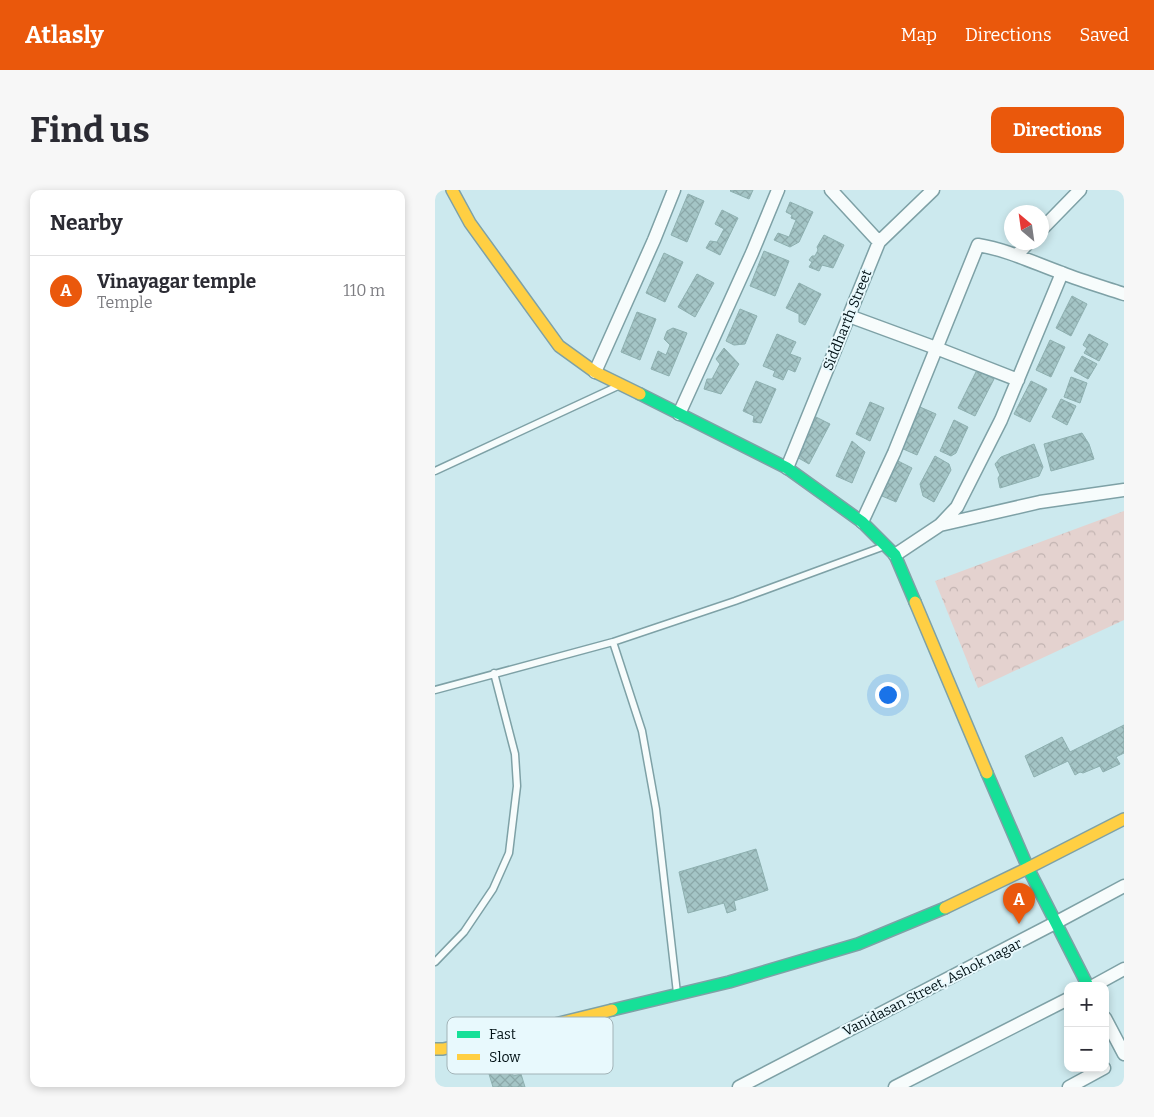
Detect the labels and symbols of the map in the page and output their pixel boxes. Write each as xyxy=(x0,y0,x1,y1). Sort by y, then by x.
north arrow xyxy=(1004,205,1049,250)
street label: Siddharth Street xyxy=(819,267,875,373)
your location xyxy=(875,682,901,708)
pin: A xyxy=(1003,883,1035,924)
street label: Vanidasan Street, Ashok nagar xyxy=(840,935,1024,1040)
legend xyxy=(447,1017,613,1074)
text: Fast xyxy=(489,1026,516,1043)
text: Slow xyxy=(489,1049,521,1066)

